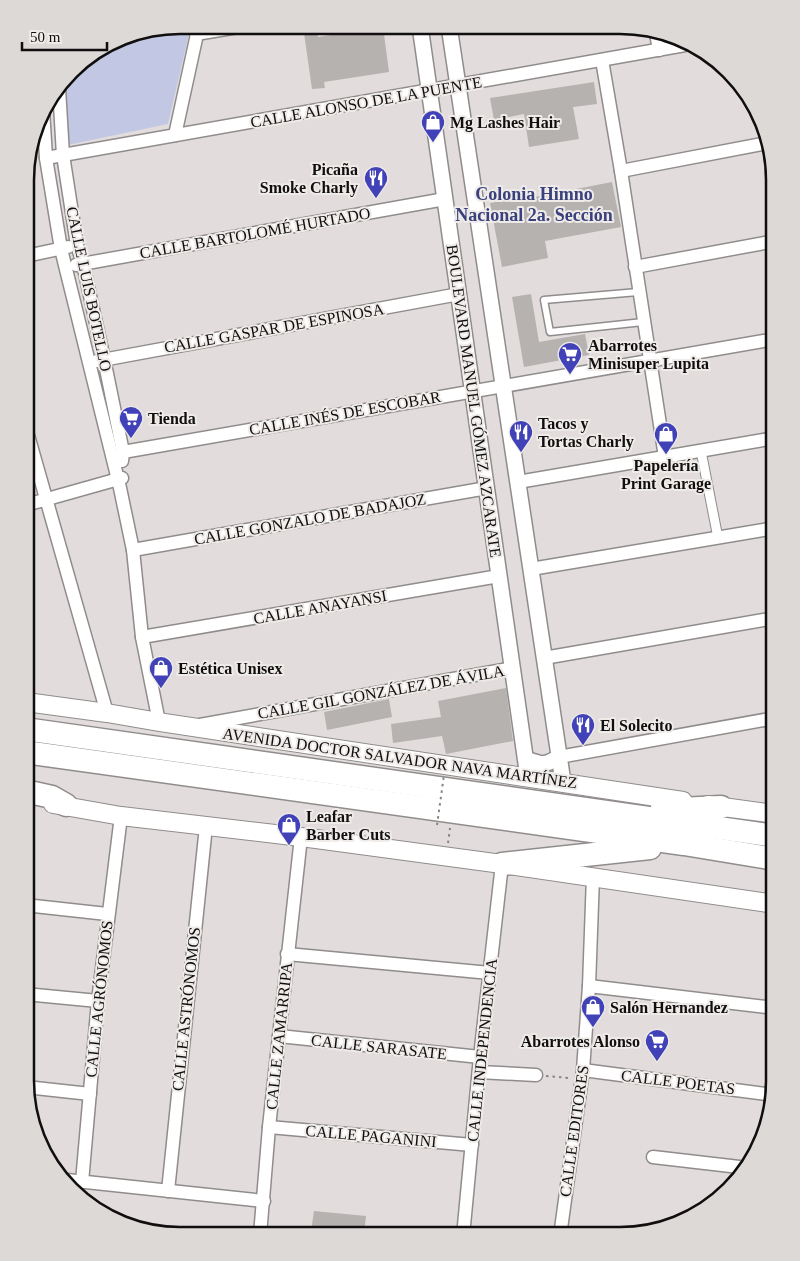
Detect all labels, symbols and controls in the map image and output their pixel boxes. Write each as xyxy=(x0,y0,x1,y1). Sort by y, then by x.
scale bar xyxy=(22,20,108,52)
text: 50 m xyxy=(30,29,61,45)
street label: CALLE ALONSO DE LA PUENTE xyxy=(249,73,483,131)
shop icon: Mg Lashes Hair xyxy=(420,109,446,143)
place label: Mg Lashes Hair xyxy=(450,114,560,132)
place label: Picaña Smoke Charly xyxy=(260,161,358,197)
restaurant icon: Picaña Smoke Charly xyxy=(363,165,389,199)
district label: Colonia Himno Nacional 2a. Sección xyxy=(455,184,613,225)
street label: CALLE BARTOLOMÉ HURTADO xyxy=(138,203,372,262)
street label: CALLE LUIS BOTELLO xyxy=(63,205,115,373)
street label: BOULEVARD MANUEL GÓMEZ AZCARATE xyxy=(444,243,505,559)
street label: CALLE GASPAR DE ESPINOSA xyxy=(163,300,386,356)
place label: Abarrotes Minisuper Lupita xyxy=(588,337,709,373)
supermarket icon: Abarrotes Minisuper Lupita xyxy=(557,341,583,375)
street label: CALLE INÉS DE ESCOBAR xyxy=(248,387,442,438)
supermarket icon: Tienda xyxy=(118,405,144,439)
place label: Tienda xyxy=(148,410,196,427)
place label: Tacos y Tortas Charly xyxy=(538,415,634,451)
restaurant icon: Tacos y Tortas Charly xyxy=(508,419,534,453)
shop icon: Papelería Print Garage xyxy=(653,421,679,455)
place label: Papelería Print Garage xyxy=(621,457,711,493)
street label: CALLE GONZALO DE BADAJOZ xyxy=(193,490,427,548)
street label: CALLE ANAYANSI xyxy=(252,587,388,627)
shop icon: Estética Unisex xyxy=(148,655,174,689)
place label: Estética Unisex xyxy=(178,660,282,677)
street label: CALLE GIL GONZÁLEZ DE ÁVILA xyxy=(256,661,506,722)
restaurant icon: El Solecito xyxy=(570,712,596,746)
place label: El Solecito xyxy=(600,717,672,734)
street label: AVENIDA DOCTOR SALVADOR NAVA MARTÍNEZ xyxy=(222,724,579,791)
place label: Leafar Barber Cuts xyxy=(306,808,391,843)
shop icon: Leafar Barber Cuts xyxy=(276,812,302,846)
street label: CALLE AGRÓNOMOS xyxy=(81,920,116,1078)
street label: CALLE ASTRÓNOMOS xyxy=(168,926,203,1092)
street label: CALLE INDEPENDENCIA xyxy=(464,957,500,1143)
street label: CALLE ZAMARRIPA xyxy=(263,961,295,1111)
shop icon: Salón Hernandez xyxy=(580,994,606,1028)
place label: Salón Hernandez xyxy=(610,999,728,1016)
supermarket icon: Abarrotes Alonso xyxy=(644,1028,670,1062)
street label: CALLE SARASATE xyxy=(310,1031,448,1063)
place label: Abarrotes Alonso xyxy=(521,1033,640,1050)
street label: CALLE EDITORES xyxy=(556,1064,592,1198)
street label: CALLE POETAS xyxy=(620,1067,736,1097)
street label: CALLE PAGANINI xyxy=(305,1122,437,1150)

